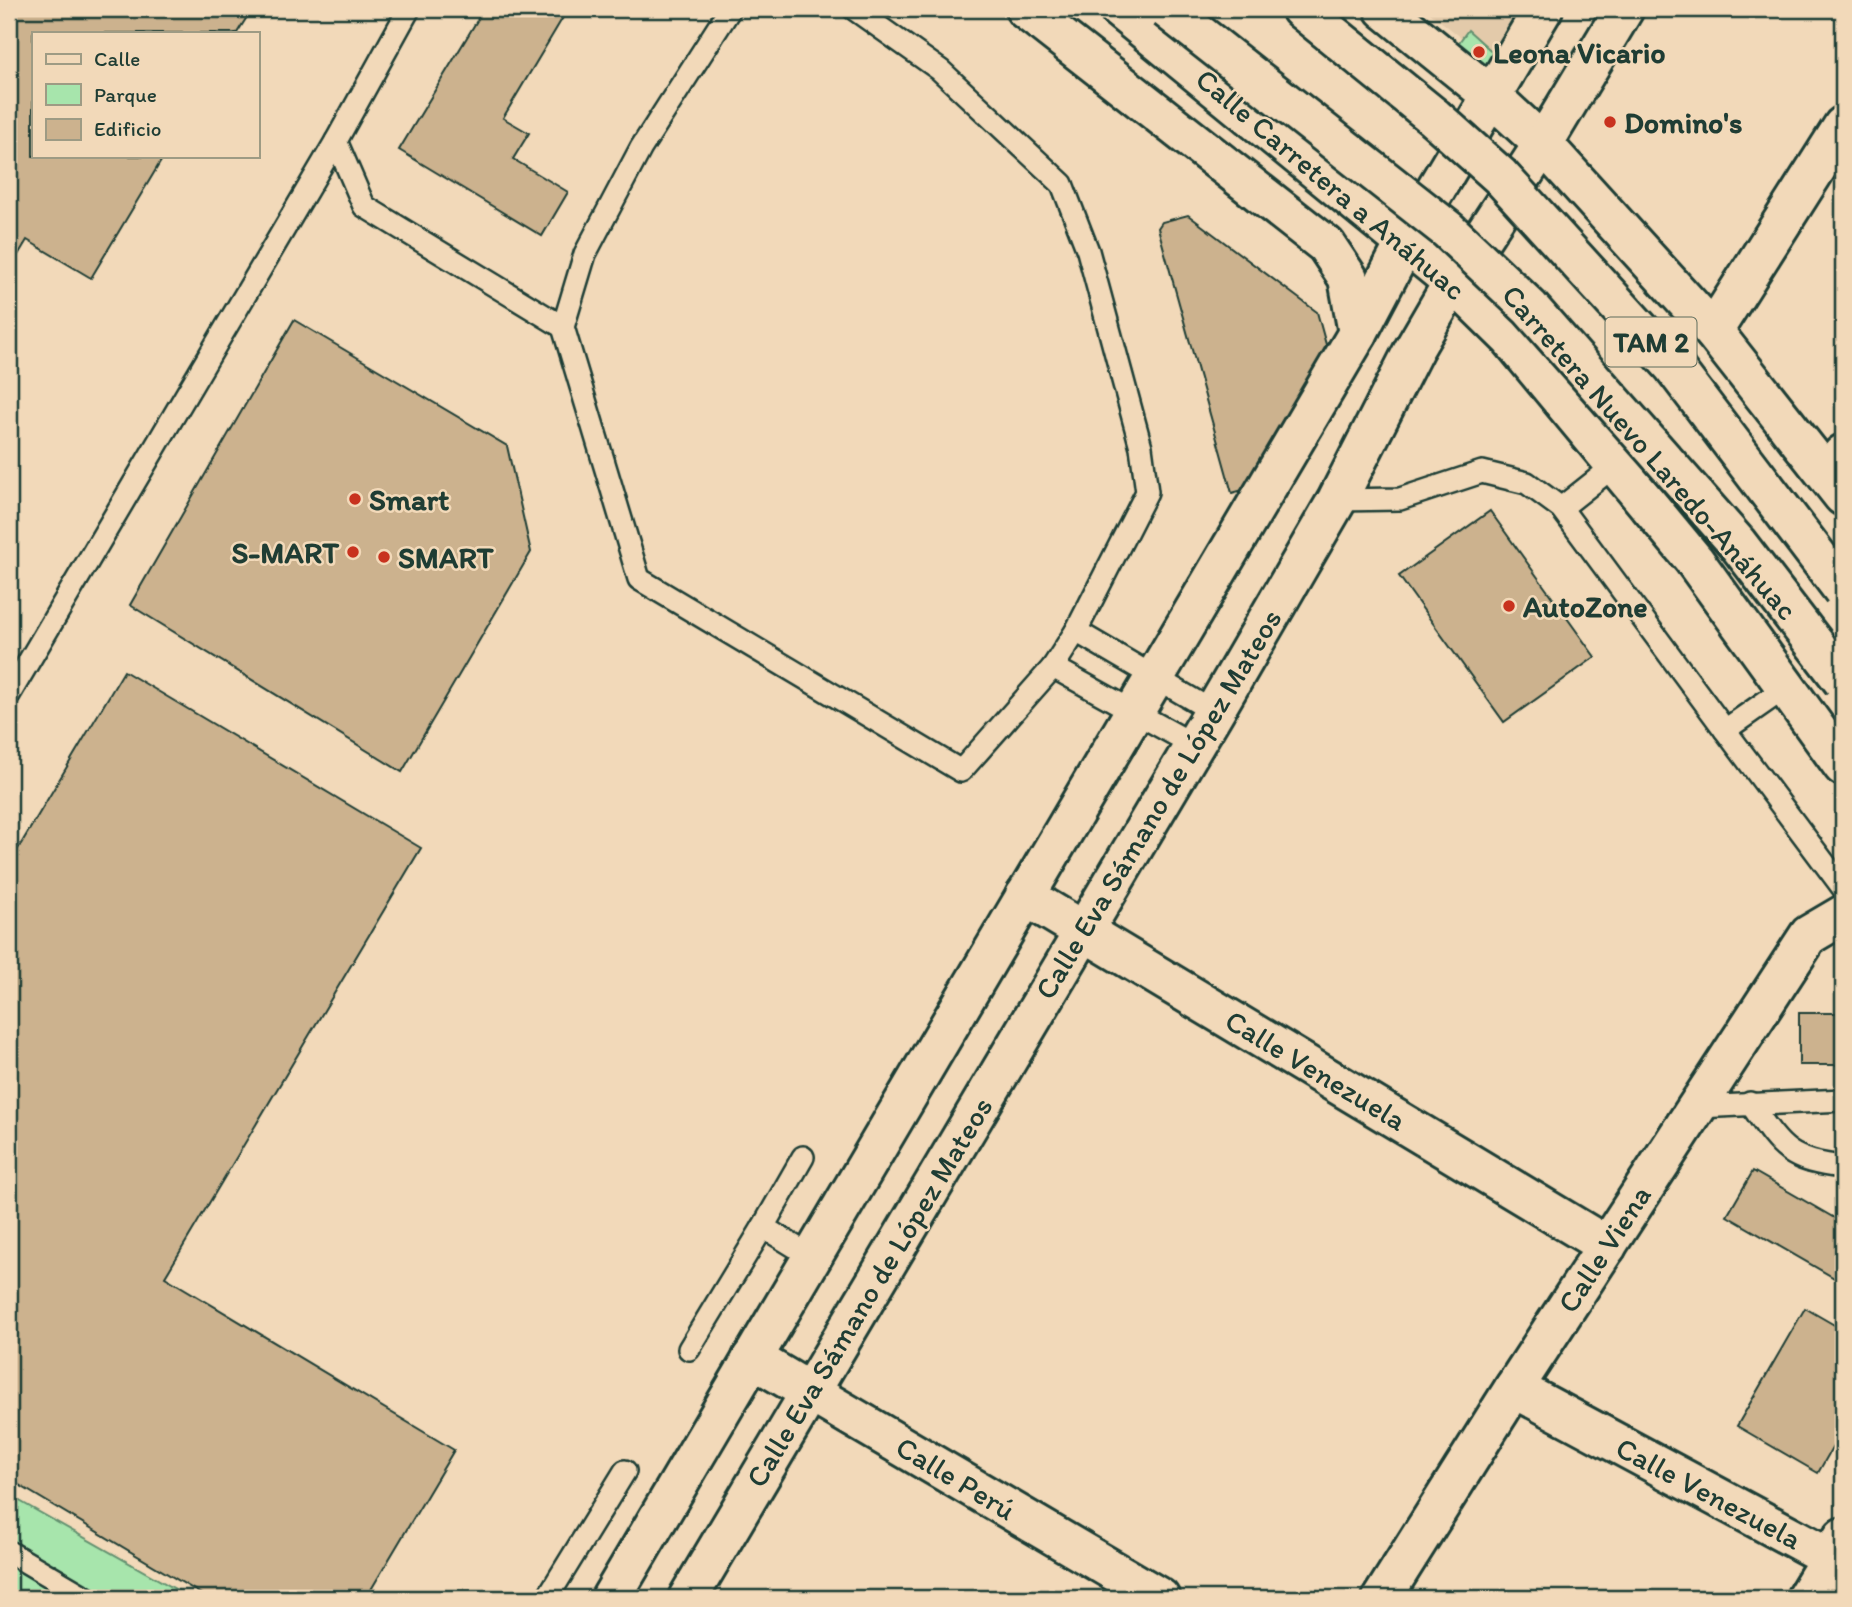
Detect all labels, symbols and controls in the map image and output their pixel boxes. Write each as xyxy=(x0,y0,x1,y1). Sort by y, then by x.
legend xyxy=(32,32,259,158)
place label: Leona Vicario xyxy=(1493,34,1666,71)
marker: Leona Vicario xyxy=(1471,44,1487,60)
text: Calle xyxy=(94,46,140,71)
street label: Calle Carretera a Anáhuac xyxy=(1188,60,1474,308)
text: Parque xyxy=(94,82,157,107)
place label: Domino's xyxy=(1624,104,1742,141)
marker: Domino's xyxy=(1602,114,1618,130)
text: Edificio xyxy=(94,116,162,141)
street label: Carretera Nuevo Laredo-Anáhuac xyxy=(1494,277,1806,627)
road number: TAM 2 xyxy=(1606,318,1696,366)
place label: Smart xyxy=(369,481,449,518)
marker: Smart xyxy=(347,491,363,507)
place label: S-MART xyxy=(231,534,340,571)
place label: SMART xyxy=(398,539,495,576)
marker: S-MART xyxy=(345,544,361,560)
marker: SMART xyxy=(376,549,392,565)
place label: AutoZone xyxy=(1522,588,1648,625)
marker: AutoZone xyxy=(1501,598,1517,614)
street label: Calle Eva Sámano de López Mateos xyxy=(1027,602,1289,1006)
street label: Calle Venezuela xyxy=(1219,1001,1414,1139)
street label: Calle Eva Sámano de López Mateos xyxy=(738,1090,1000,1494)
street label: Calle Viena xyxy=(1549,1178,1659,1320)
street label: Calle Perú xyxy=(889,1428,1023,1528)
street label: Calle Venezuela xyxy=(1610,1429,1809,1558)

